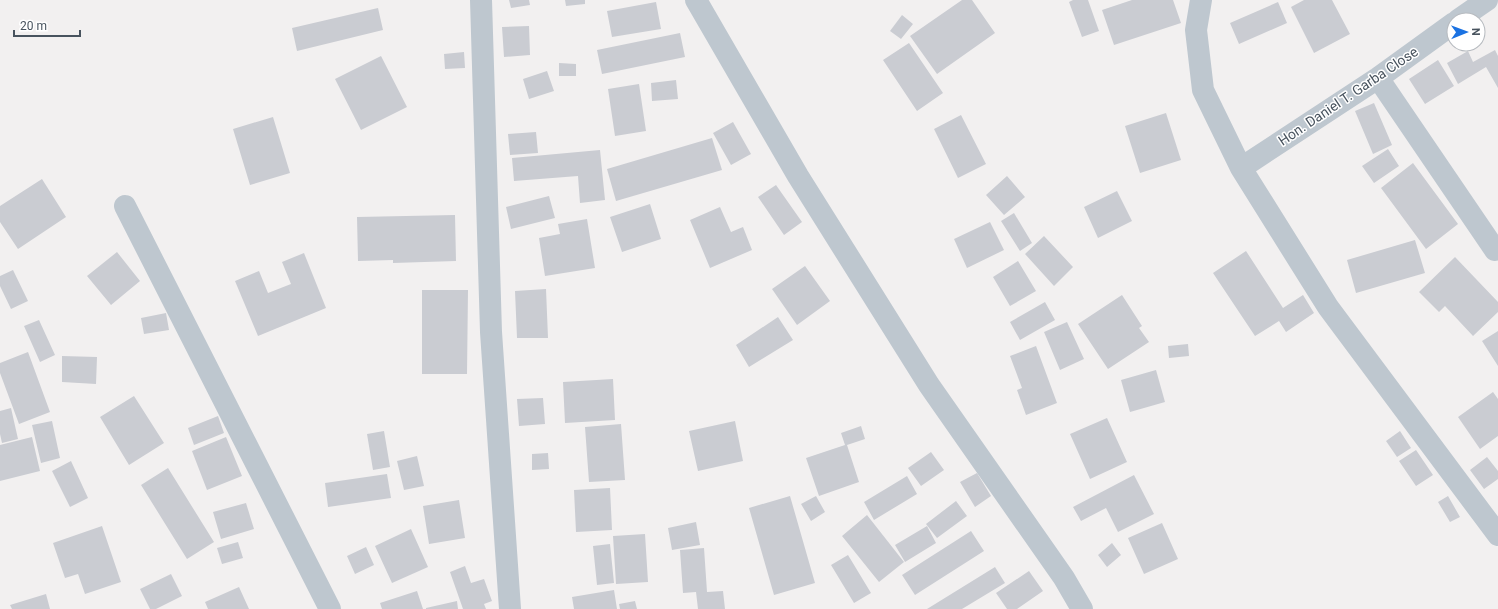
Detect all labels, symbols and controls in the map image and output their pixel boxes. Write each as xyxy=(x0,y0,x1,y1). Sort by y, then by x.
scale bar xyxy=(14,12,80,38)
north arrow xyxy=(1446,12,1486,52)
text: 20 m xyxy=(20,19,47,33)
text: N xyxy=(1469,28,1482,36)
street label: Hon. Daniel T. Garba Close xyxy=(1275,43,1421,149)

